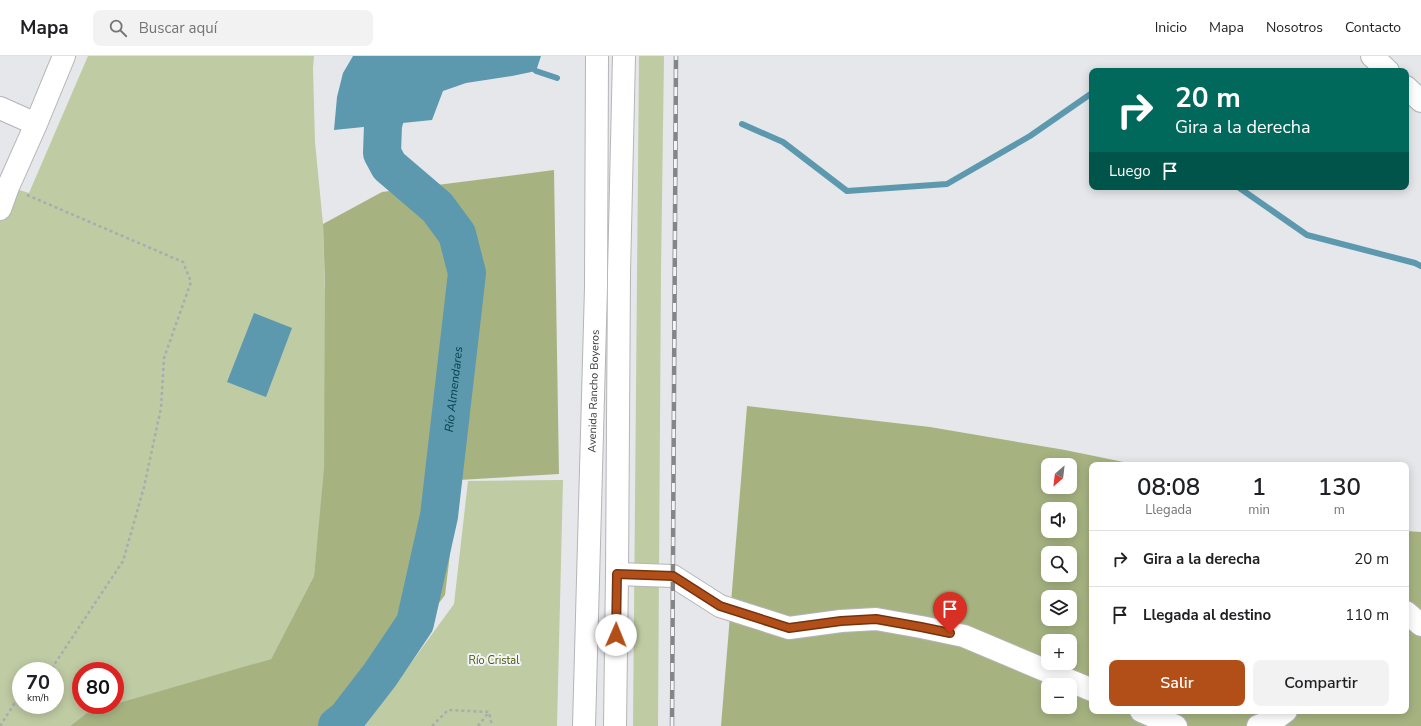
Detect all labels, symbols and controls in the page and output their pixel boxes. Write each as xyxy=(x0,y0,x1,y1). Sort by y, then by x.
search box xyxy=(93,10,373,46)
text: Mapa xyxy=(20,15,69,41)
icon: search xyxy=(107,17,129,39)
text: Buscar aquí xyxy=(139,18,217,38)
text: Inicio xyxy=(1155,18,1187,37)
text: Mapa xyxy=(1209,18,1244,37)
text: Nosotros xyxy=(1266,18,1323,37)
text: Contacto xyxy=(1345,18,1401,37)
text: 20 m xyxy=(1175,79,1241,117)
icon: right xyxy=(1109,84,1161,136)
text: Gira a la derecha xyxy=(1175,115,1311,139)
icon: arrive xyxy=(1159,160,1181,182)
text: Luego xyxy=(1109,161,1151,181)
street label: Avenida Rancho Boyeros xyxy=(584,329,602,453)
water label: Río Almendares xyxy=(441,345,467,433)
north arrow xyxy=(1041,458,1077,494)
map controls xyxy=(1041,458,1077,714)
text: 08:08 xyxy=(1137,471,1200,503)
text: 1 xyxy=(1252,471,1266,503)
text: 130 xyxy=(1318,471,1361,503)
text: Llegada xyxy=(1145,501,1192,519)
text: min xyxy=(1248,501,1270,519)
text: m xyxy=(1334,501,1345,519)
button: sound xyxy=(1041,502,1077,538)
button: search xyxy=(1041,546,1077,582)
icon: right xyxy=(1109,548,1131,570)
text: Gira a la derecha xyxy=(1143,549,1260,569)
text: 20 m xyxy=(1354,549,1389,569)
button: layers xyxy=(1041,590,1077,626)
pin xyxy=(933,592,967,633)
icon: arrive xyxy=(939,598,961,620)
icon: arrive xyxy=(1109,604,1131,626)
text: Llegada al destino xyxy=(1143,605,1271,625)
text: 110 m xyxy=(1345,605,1389,625)
position arrow xyxy=(595,614,637,656)
button: + xyxy=(1041,634,1077,670)
park label: Río Cristal xyxy=(469,653,520,668)
button: Salir xyxy=(1109,660,1245,706)
button: Compartir xyxy=(1253,660,1389,706)
speed limit sign: 80 xyxy=(72,662,124,714)
text: 70 xyxy=(26,669,50,696)
button: − xyxy=(1041,678,1077,714)
text: km/h xyxy=(27,691,49,705)

